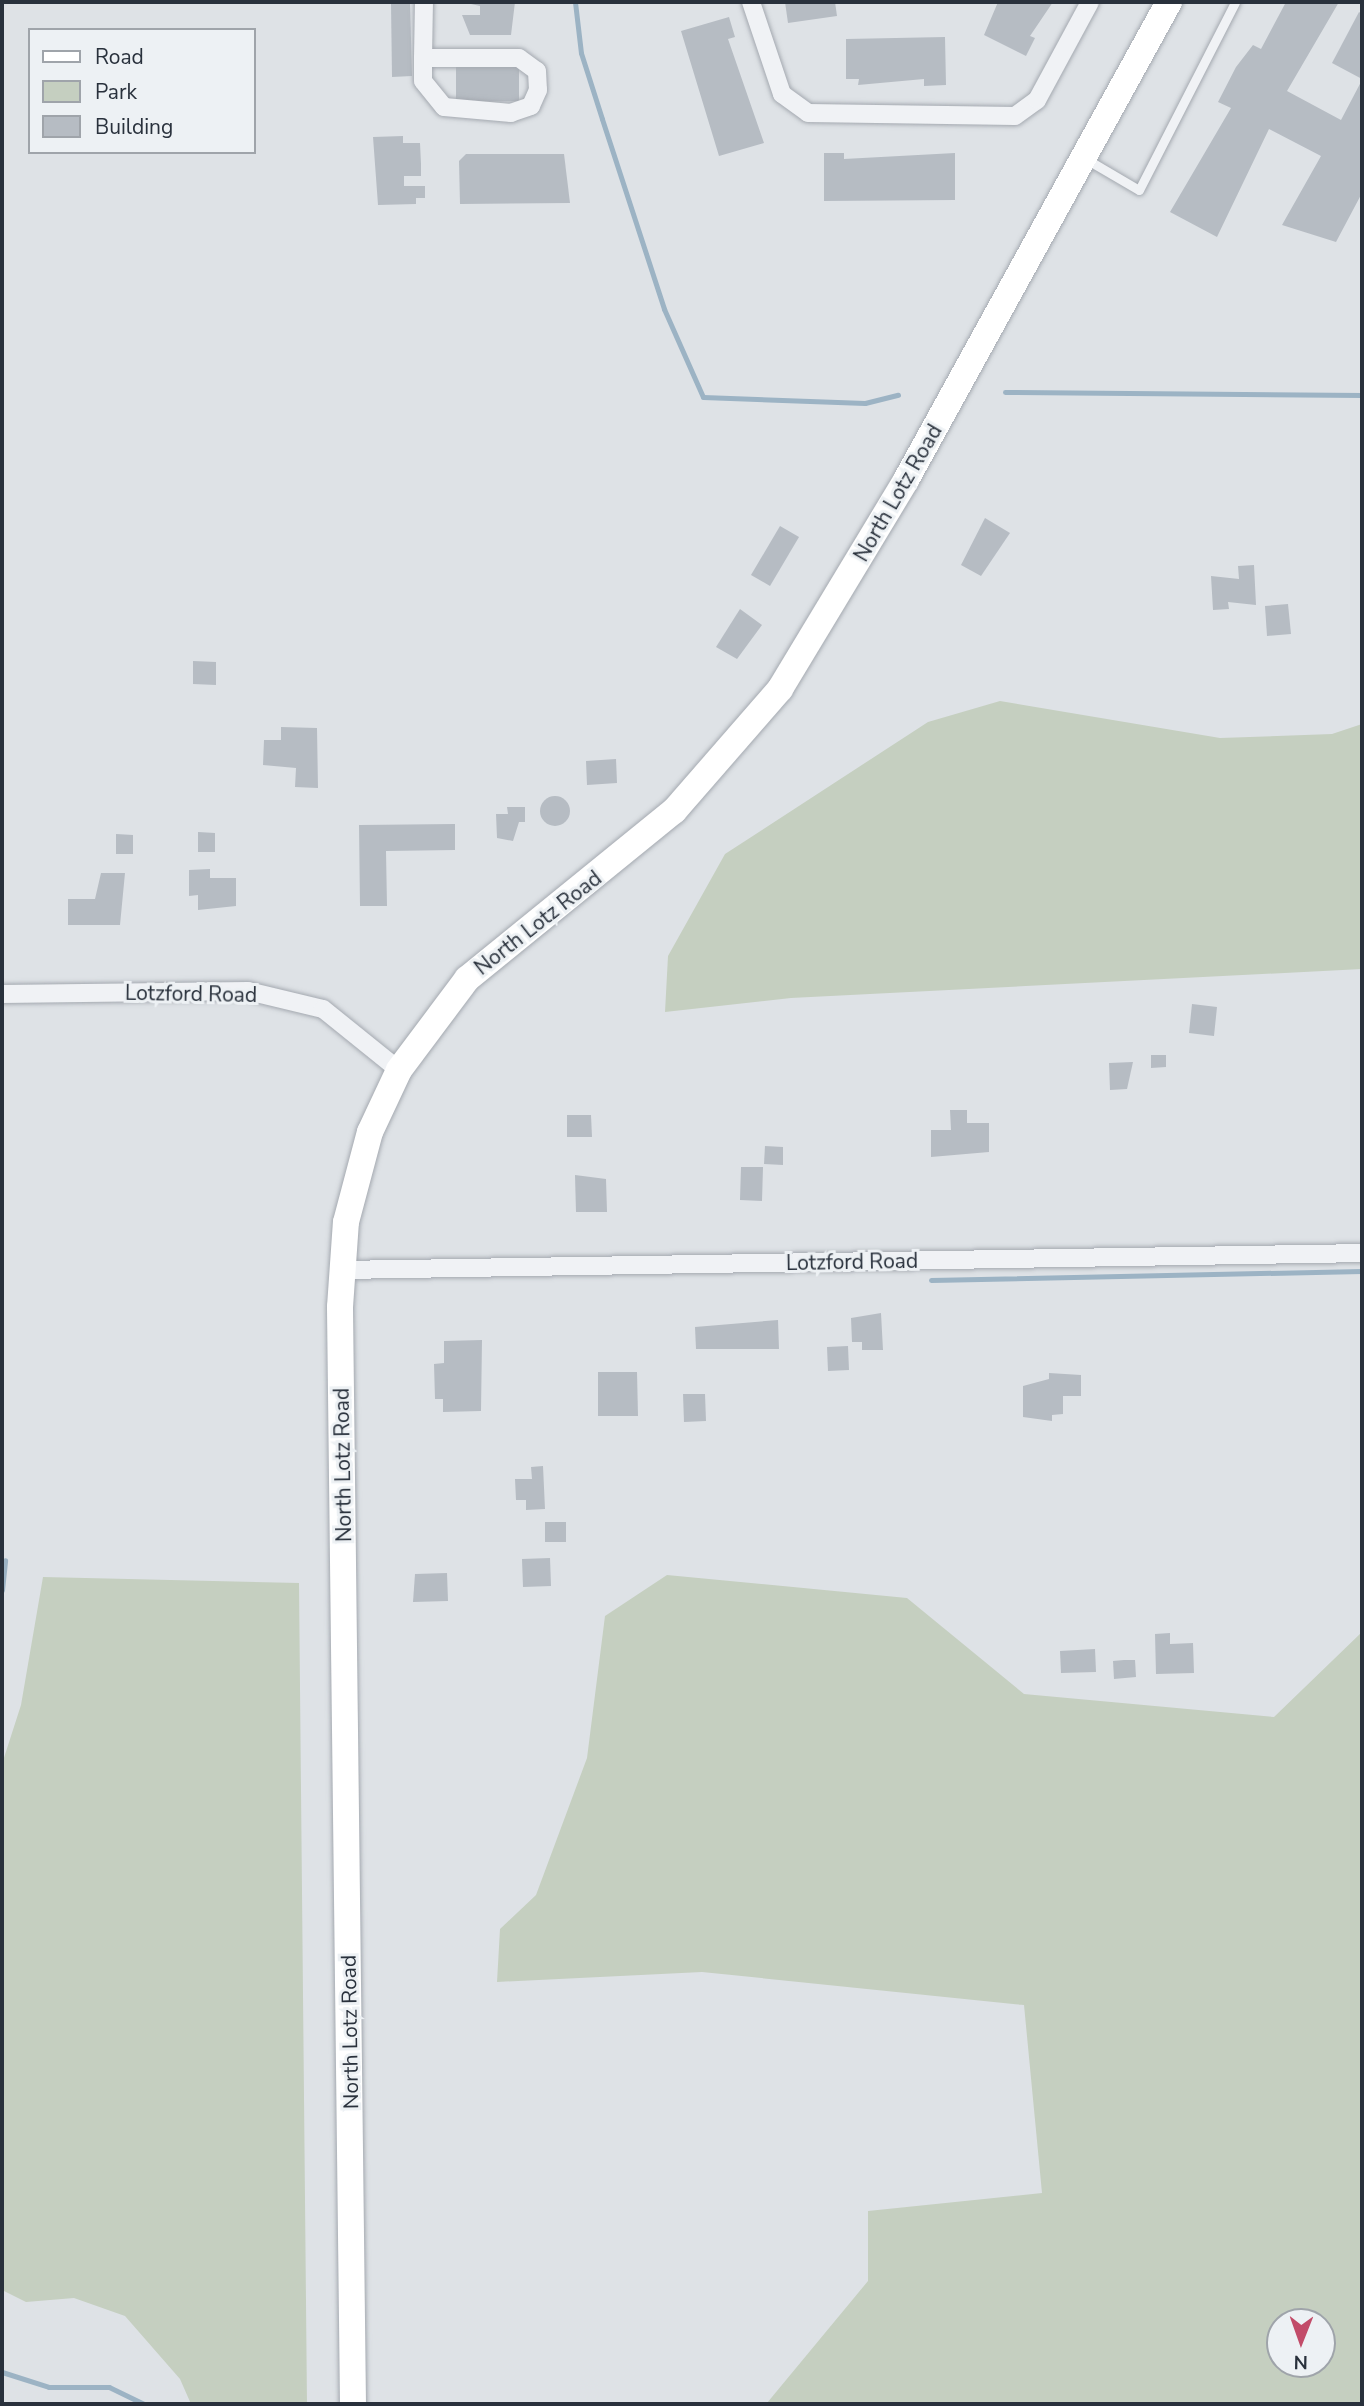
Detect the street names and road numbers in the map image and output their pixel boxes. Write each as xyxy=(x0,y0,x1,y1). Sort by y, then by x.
street label: North Lotz Road xyxy=(849,420,947,566)
street label: North Lotz Road xyxy=(469,866,607,980)
street label: Lotzford Road xyxy=(125,980,257,1008)
street label: Lotzford Road xyxy=(786,1248,918,1276)
street label: North Lotz Road xyxy=(329,1388,357,1542)
street label: North Lotz Road xyxy=(336,1955,364,2109)

